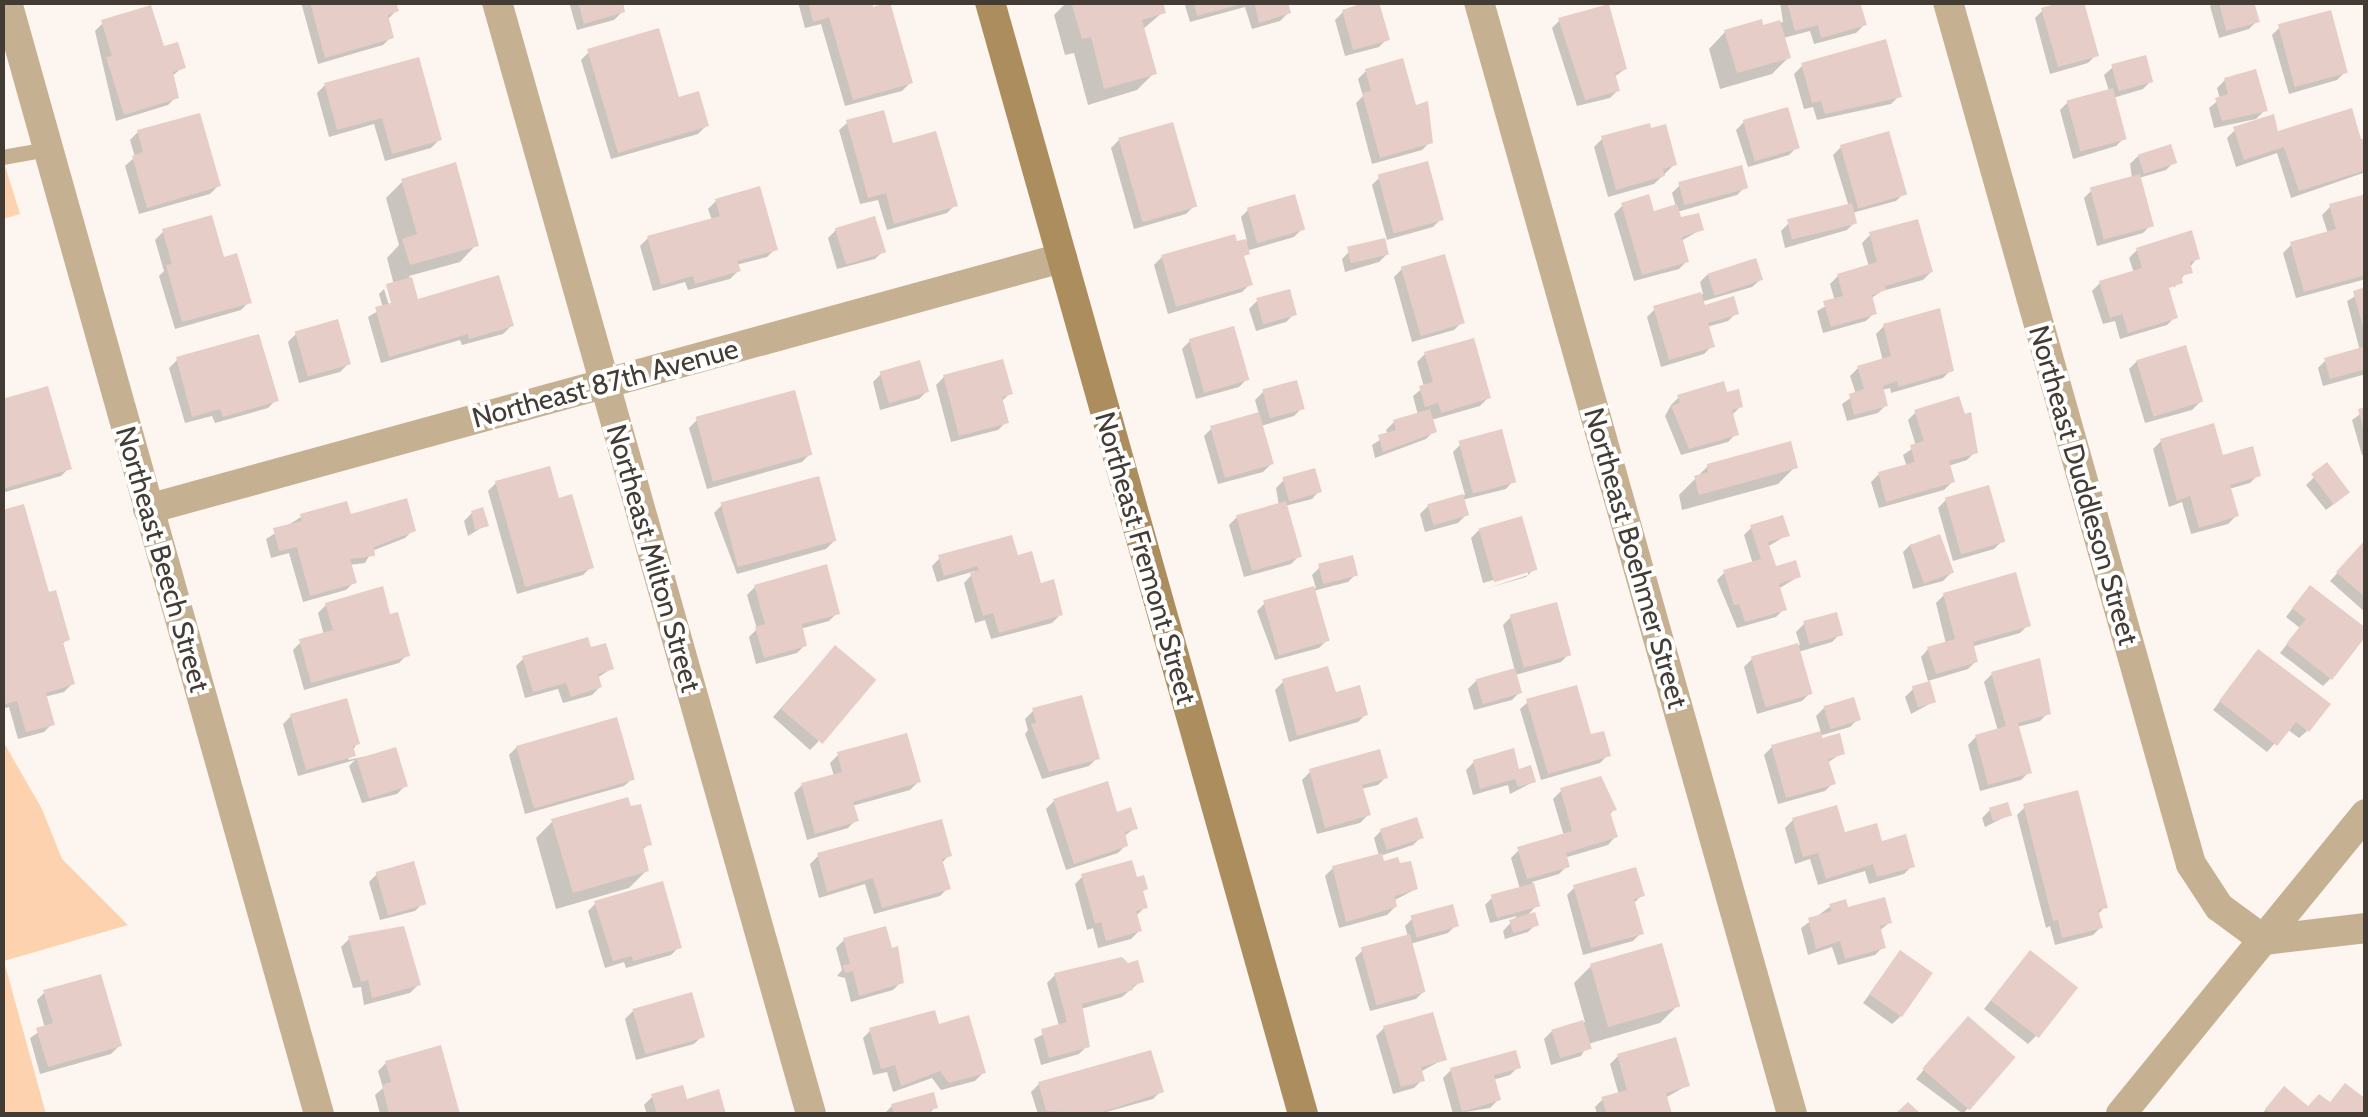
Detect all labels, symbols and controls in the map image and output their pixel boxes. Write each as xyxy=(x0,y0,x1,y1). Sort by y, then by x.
street label: Northeast Duddleson Street xyxy=(2022,321,2146,649)
street label: Northeast 87th Avenue xyxy=(468,331,742,435)
street label: Northeast Boehmer Street xyxy=(1577,404,1695,712)
street label: Northeast Fremont Street xyxy=(1088,408,1204,708)
street label: Northeast Milton Street xyxy=(600,420,708,696)
street label: Northeast Beech Street xyxy=(109,422,217,696)

